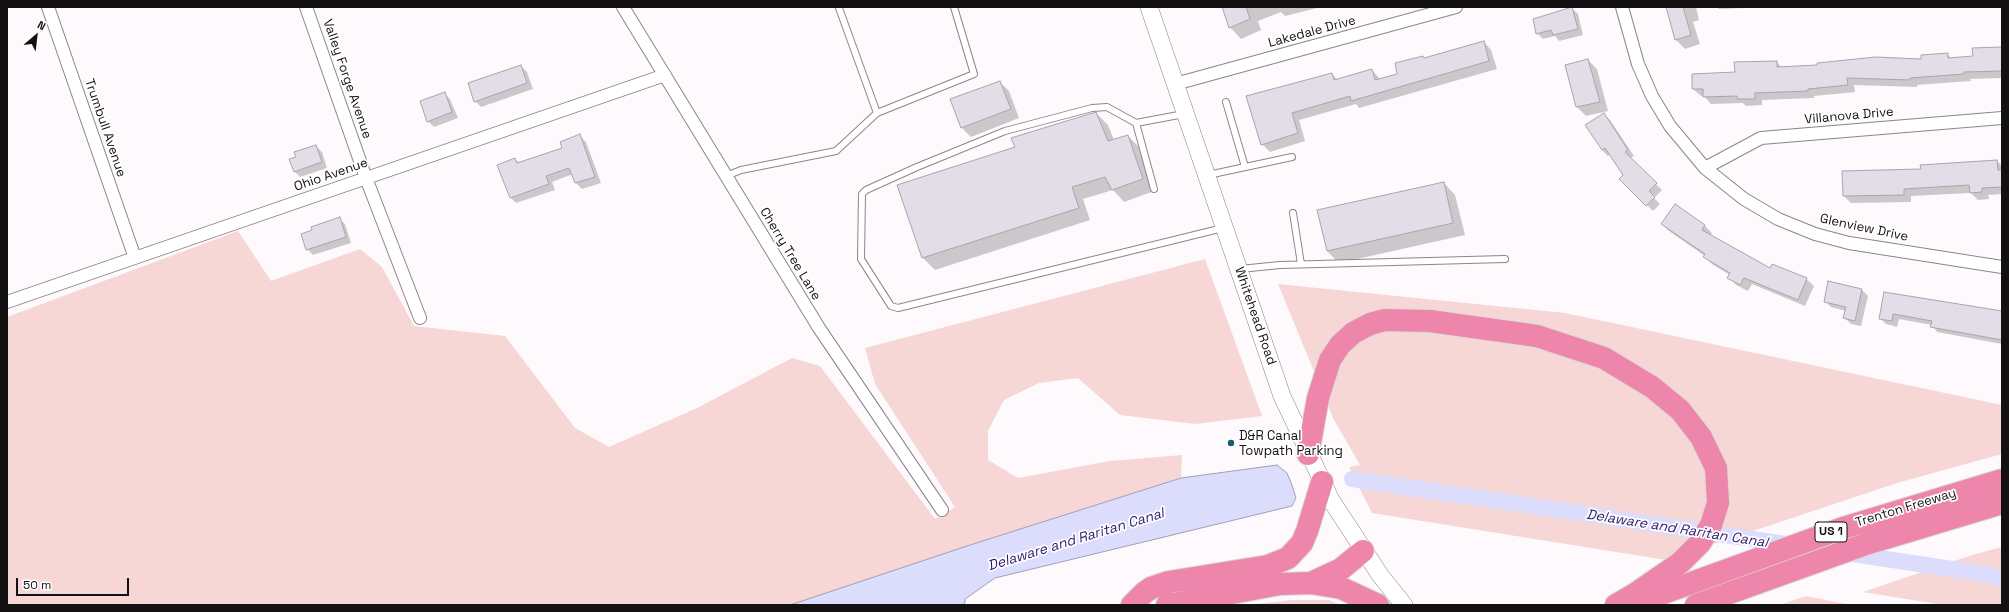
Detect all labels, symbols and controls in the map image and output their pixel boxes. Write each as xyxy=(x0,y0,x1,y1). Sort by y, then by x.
street label: Lakedale Drive xyxy=(1266,13,1358,51)
north arrow xyxy=(16,16,56,56)
text: N xyxy=(35,17,48,33)
street label: Valley Forge Avenue xyxy=(319,17,375,141)
street label: Trumbull Avenue xyxy=(81,77,129,179)
street label: Villanova Drive xyxy=(1804,104,1894,128)
street label: Ohio Avenue xyxy=(292,155,370,195)
street label: Cherry Tree Lane xyxy=(756,205,824,303)
street label: Glenview Drive xyxy=(1818,211,1910,245)
street label: Whitehead Road xyxy=(1231,265,1279,367)
place label: D&R Canal Towpath Parking xyxy=(1239,428,1343,459)
marker: D&R Canal Towpath Parking xyxy=(1226,438,1236,448)
street label: Trenton Freeway xyxy=(1854,485,1958,531)
water label: Delaware and Raritan Canal xyxy=(986,505,1166,575)
water label: Delaware and Raritan Canal xyxy=(1585,506,1769,552)
road number: US 1 xyxy=(1815,522,1847,542)
scale bar xyxy=(18,570,131,596)
text: 50 m xyxy=(23,577,51,593)

